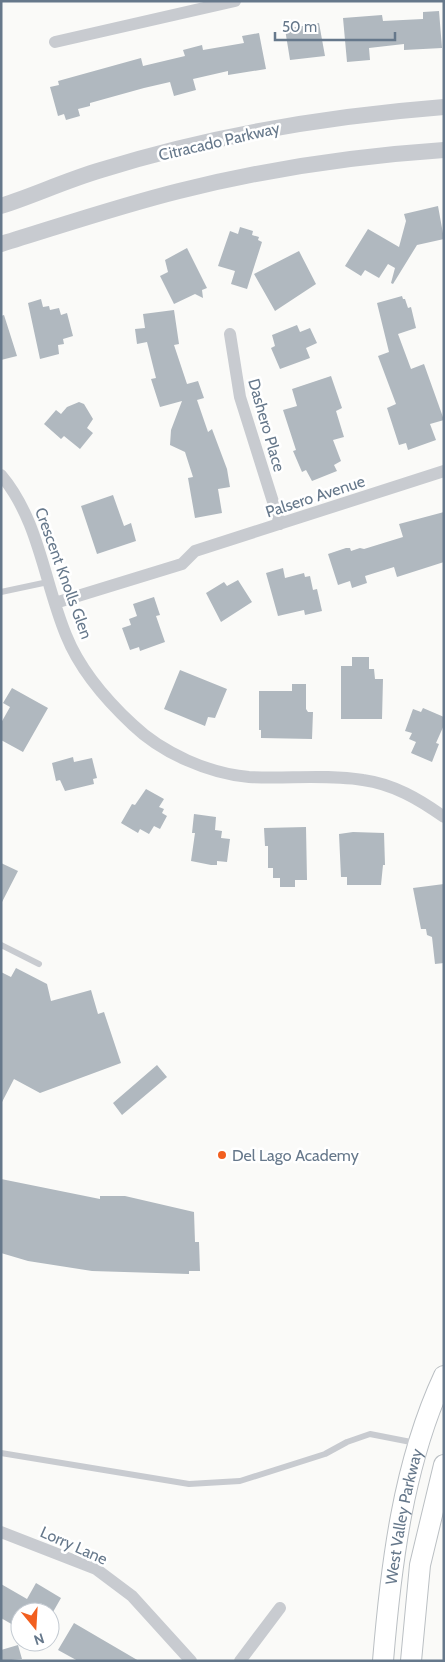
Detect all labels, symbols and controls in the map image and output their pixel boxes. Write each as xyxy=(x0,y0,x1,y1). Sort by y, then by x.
scale bar xyxy=(275,10,395,42)
text: 50 m xyxy=(282,18,317,36)
street label: Citracado Parkway xyxy=(157,118,282,165)
street label: Dashero Place xyxy=(244,376,289,474)
street label: Palsero Avenue xyxy=(263,471,367,521)
street label: Crescent Knolls Glen xyxy=(31,505,96,642)
place label: Del Lago Academy xyxy=(232,1146,359,1165)
marker: Del Lago Academy xyxy=(216,1149,228,1161)
street label: West Valley Parkway xyxy=(382,1446,427,1586)
street label: Lorry Lane xyxy=(37,1522,110,1569)
north arrow xyxy=(10,1602,60,1652)
text: N xyxy=(32,1629,47,1649)

